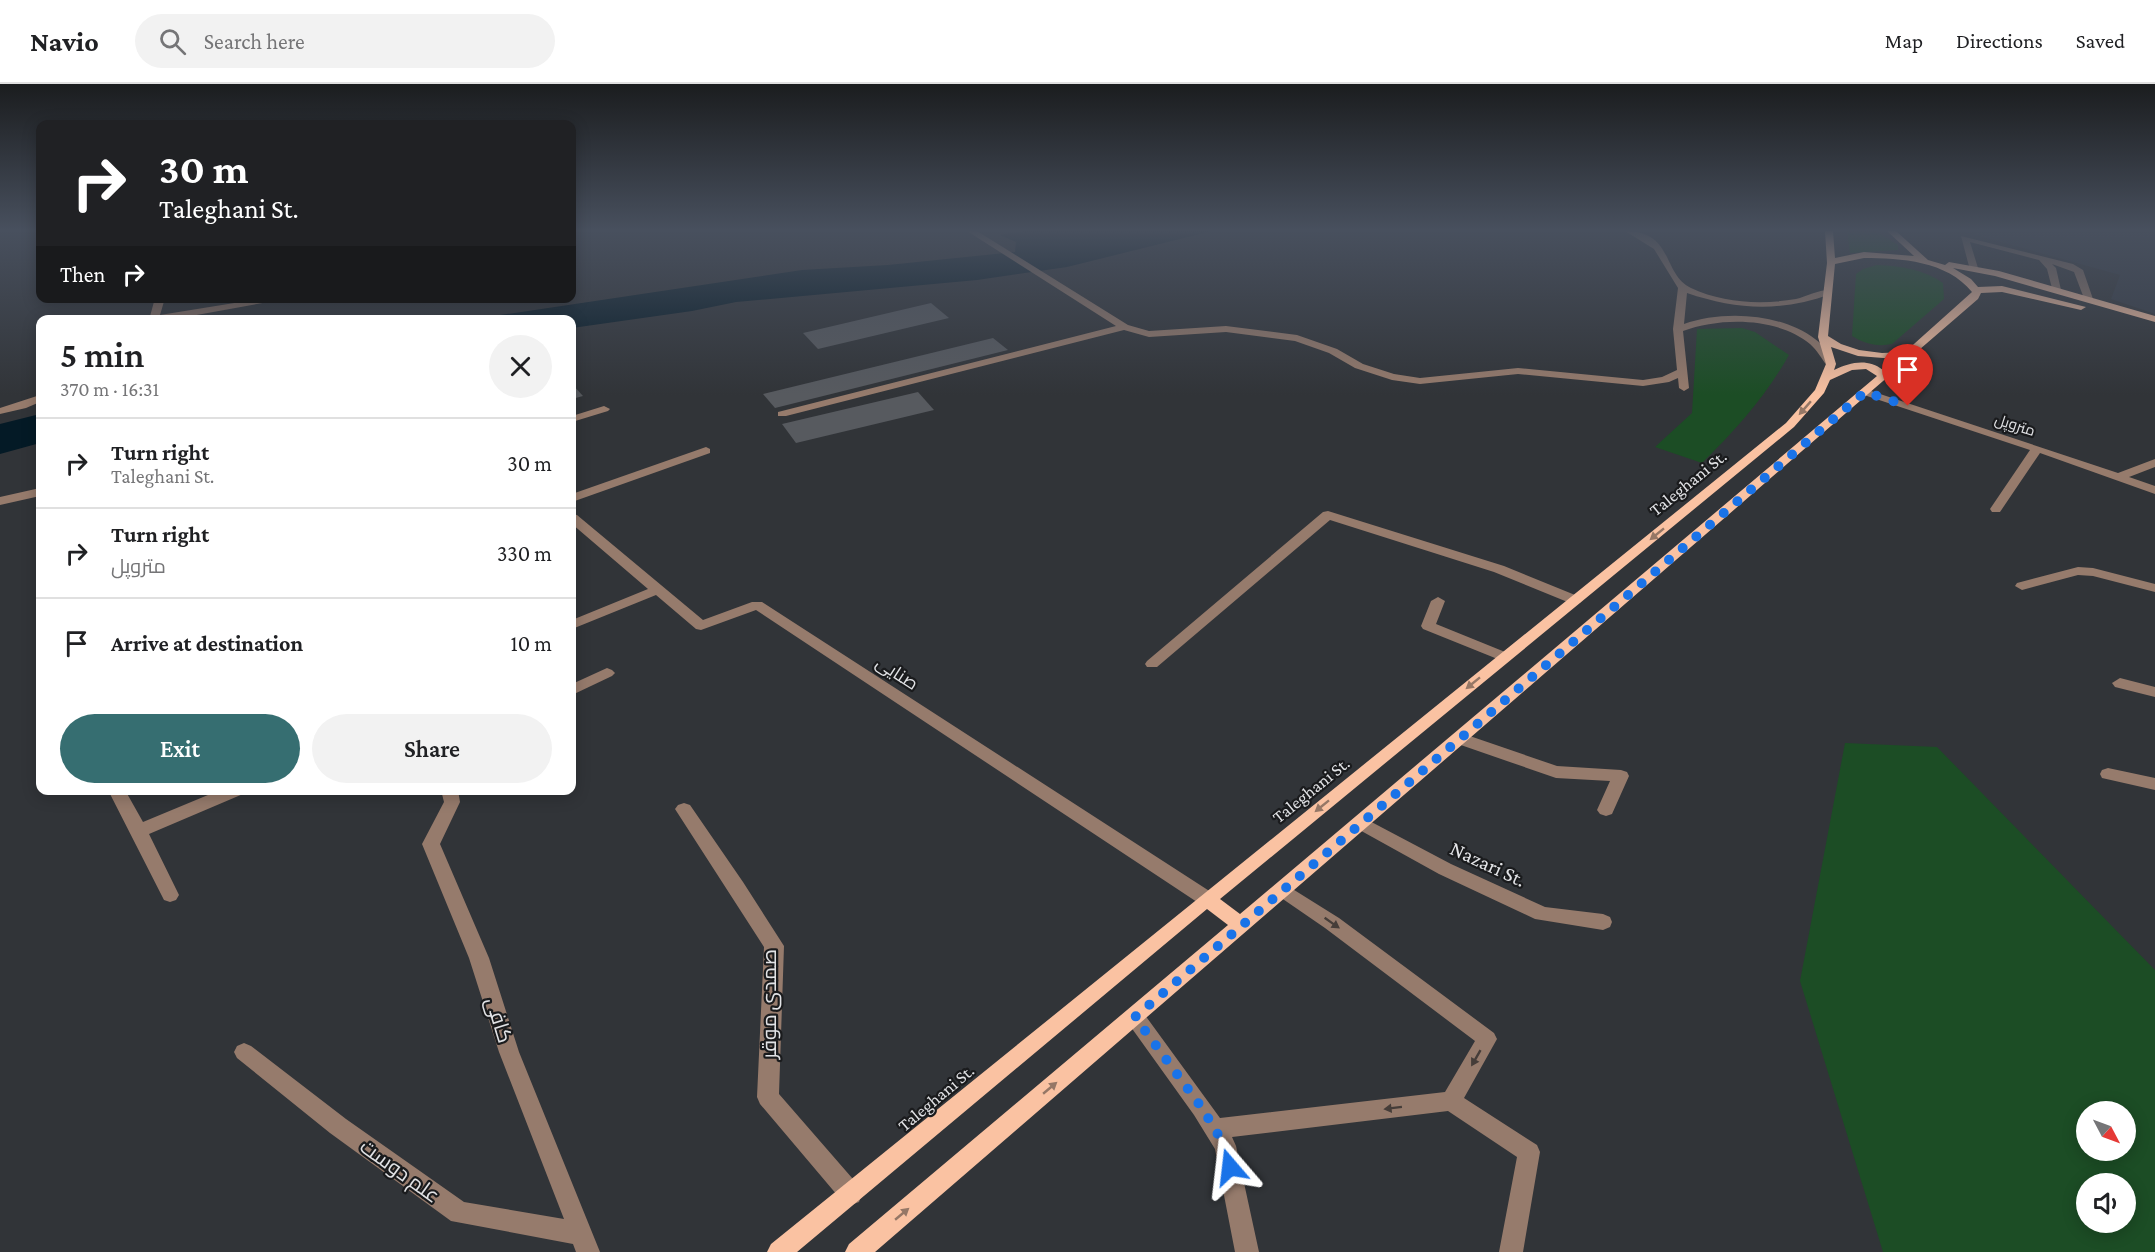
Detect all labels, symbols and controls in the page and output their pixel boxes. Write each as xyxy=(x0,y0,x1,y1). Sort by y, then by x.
search box xyxy=(135,14,555,68)
icon: search xyxy=(156,25,189,58)
text: Navio xyxy=(30,26,99,57)
text: Search here xyxy=(204,29,305,54)
text: Map xyxy=(1885,29,1923,53)
text: Directions xyxy=(1956,29,2043,53)
text: Saved xyxy=(2076,29,2125,53)
icon: right xyxy=(60,144,138,222)
text: 30 m xyxy=(159,145,249,192)
text: Taleghani St. xyxy=(159,194,299,224)
icon: right xyxy=(117,258,150,291)
text: Then xyxy=(60,262,105,287)
text: 5 min xyxy=(60,335,144,375)
button: close xyxy=(489,335,552,398)
pin xyxy=(1882,344,1933,406)
icon: arrive xyxy=(1891,353,1924,386)
text: 370 m · 16:31 xyxy=(60,378,159,400)
one-way arrow xyxy=(1799,400,1812,416)
street label: متروپل xyxy=(1992,411,2037,441)
text: Turn right xyxy=(111,440,209,465)
street label: Taleghani St. xyxy=(1646,446,1730,520)
icon: right xyxy=(60,447,93,480)
text: 30 m xyxy=(507,451,552,476)
text: Taleghani St. xyxy=(111,465,214,487)
text: Turn right xyxy=(111,522,209,547)
one-way arrow xyxy=(1649,527,1665,540)
icon: right xyxy=(60,537,93,570)
text: 330 m xyxy=(497,541,552,566)
text: متروپل xyxy=(111,555,166,577)
icon: arrive xyxy=(60,627,93,660)
text: Arrive at destination xyxy=(111,631,303,656)
text: 10 m xyxy=(510,631,552,656)
street label: صنایی xyxy=(872,652,922,695)
one-way arrow xyxy=(1466,676,1481,689)
button: Exit xyxy=(60,714,300,783)
button: Share xyxy=(312,714,552,783)
street label: Taleghani St. xyxy=(1269,753,1353,827)
one-way arrow xyxy=(1315,799,1330,812)
street label: Nazari St. xyxy=(1446,836,1530,892)
one-way arrow xyxy=(1323,917,1339,929)
street label: صمدی موقر xyxy=(757,949,782,1060)
street label: کافی xyxy=(480,994,517,1046)
one-way arrow xyxy=(1471,1050,1481,1067)
street label: Taleghani St. xyxy=(894,1060,978,1136)
one-way arrow xyxy=(1042,1082,1057,1095)
north arrow xyxy=(2076,1101,2136,1161)
map controls xyxy=(2076,1101,2136,1233)
one-way arrow xyxy=(1383,1103,1402,1113)
street label: علم دوست xyxy=(354,1134,445,1210)
position arrow xyxy=(1198,1135,1262,1199)
button: sound xyxy=(2076,1173,2136,1233)
one-way arrow xyxy=(894,1208,909,1221)

